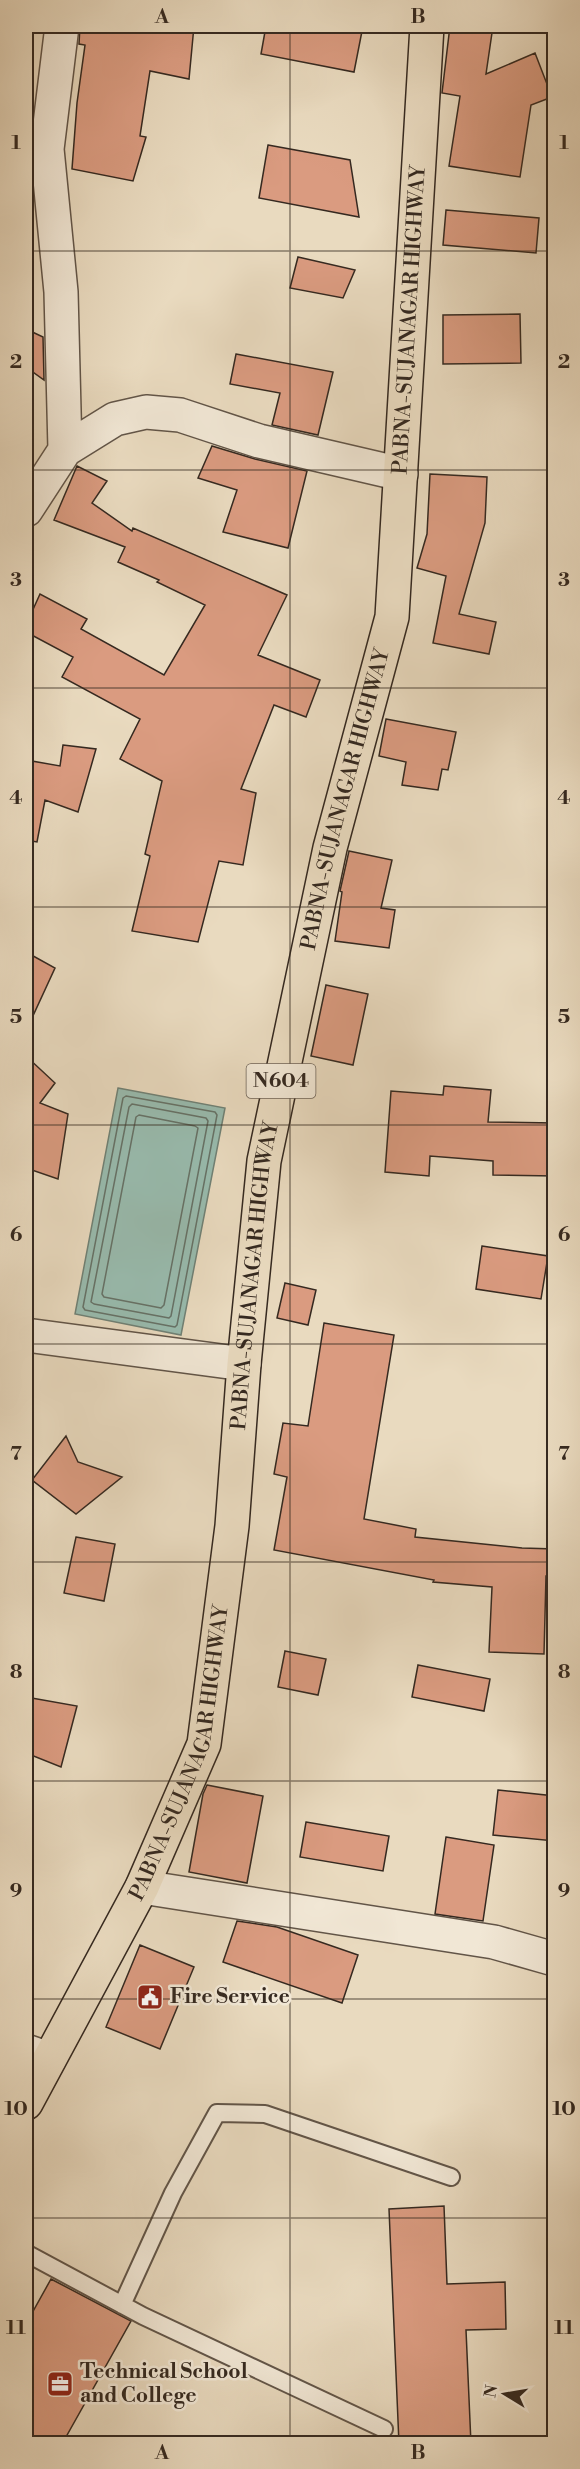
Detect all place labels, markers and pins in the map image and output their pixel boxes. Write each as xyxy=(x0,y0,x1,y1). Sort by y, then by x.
public building icon: Fire Service xyxy=(135,1982,165,2012)
place label: Fire Service xyxy=(170,1984,290,2010)
place label: Technical School and College xyxy=(80,2359,248,2409)
office icon: Technical School and College xyxy=(45,2369,75,2399)

